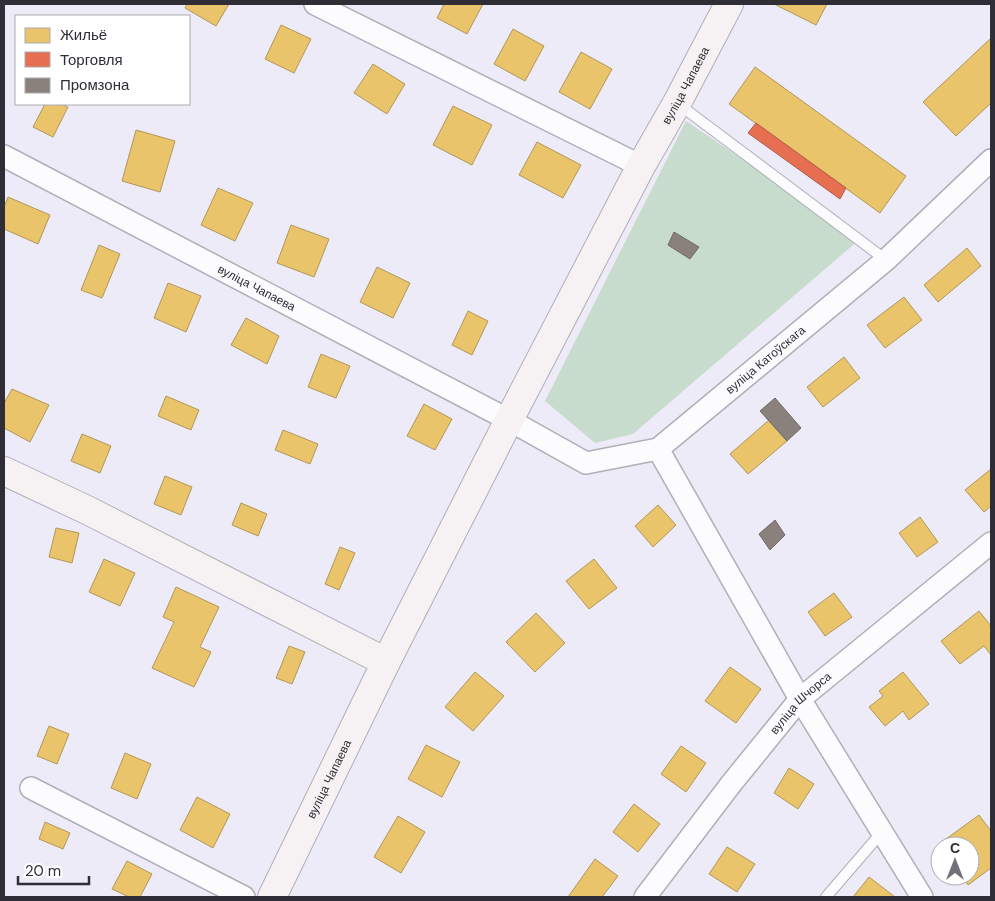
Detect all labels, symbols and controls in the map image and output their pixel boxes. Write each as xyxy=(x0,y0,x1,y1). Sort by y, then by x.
legend xyxy=(15,15,190,105)
text: Жильё xyxy=(60,25,107,45)
street label: вуліца Чапаева xyxy=(658,44,713,127)
text: Торговля xyxy=(60,50,123,70)
text: Промзона xyxy=(60,75,130,95)
street label: вуліца Чапаева xyxy=(215,261,299,315)
street label: вуліца Катоўскага xyxy=(722,322,809,398)
street label: вуліца Шчорса xyxy=(766,668,835,738)
street label: вуліца Чапаева xyxy=(303,737,355,821)
north arrow xyxy=(930,836,980,886)
text: С xyxy=(950,839,960,857)
scale bar xyxy=(18,854,89,886)
text: 20 m xyxy=(25,861,61,881)

